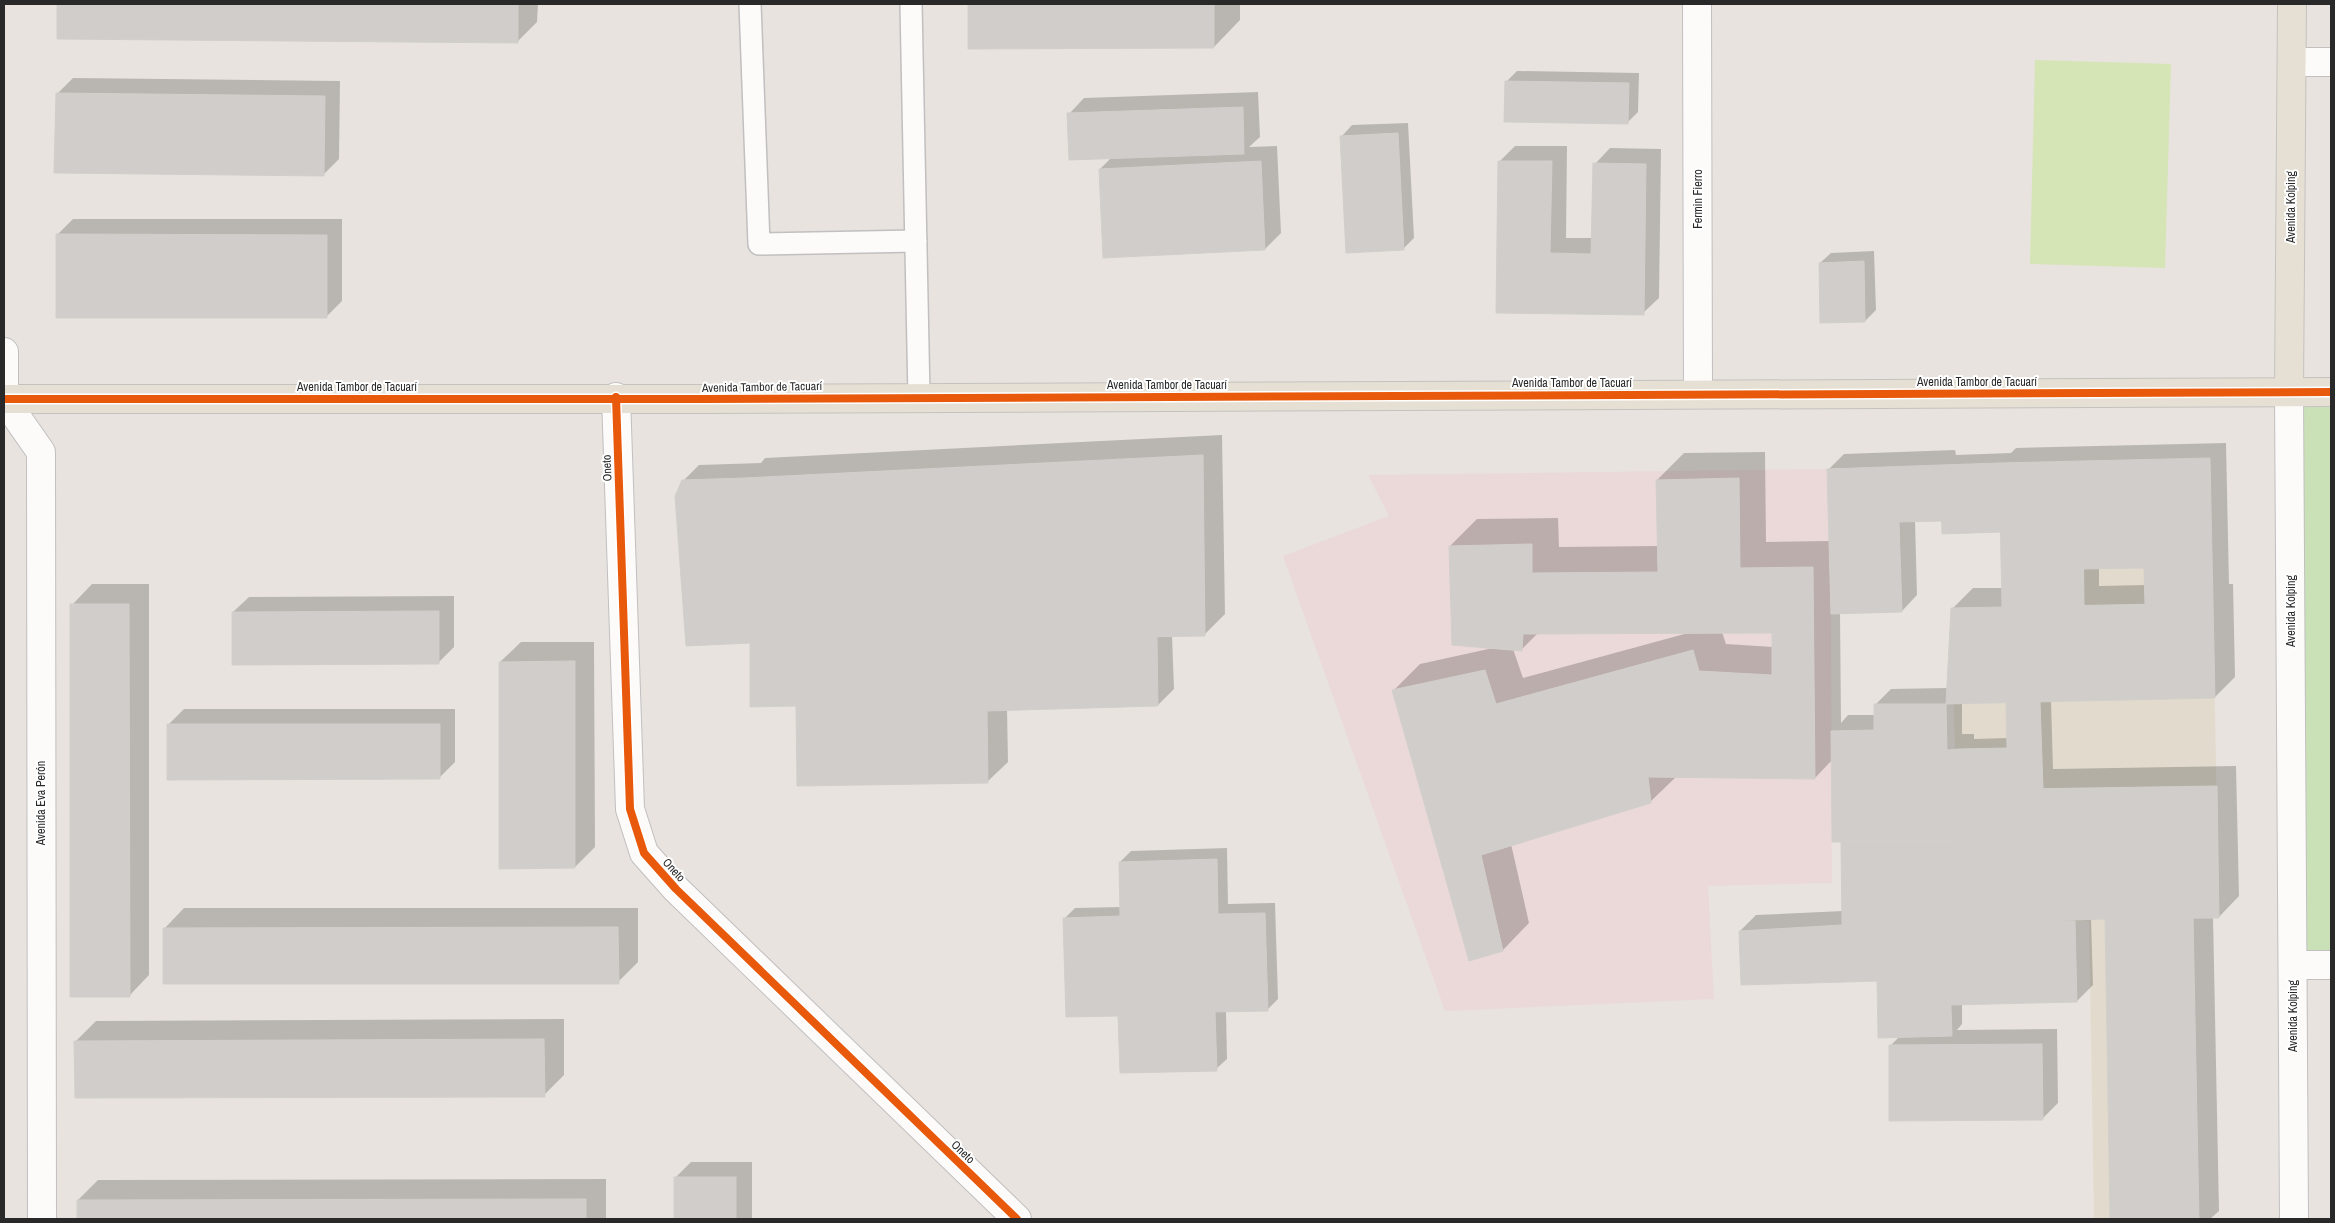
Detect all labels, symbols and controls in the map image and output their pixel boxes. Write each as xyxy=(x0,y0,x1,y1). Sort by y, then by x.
street label: Fermin Fierro xyxy=(1690,169,1706,229)
street label: Avenida Kolping xyxy=(2283,170,2299,244)
street label: Avenida Tambor de Tacuarí xyxy=(1916,374,2037,390)
street label: Avenida Tambor de Tacuarí xyxy=(1511,375,1632,391)
street label: Avenida Tambor de Tacuarí xyxy=(1106,377,1227,393)
street label: Avenida Tambor de Tacuarí xyxy=(701,378,823,396)
street label: Avenida Tambor de Tacuarí xyxy=(296,379,417,395)
street label: Oneto xyxy=(599,454,615,482)
street label: Avenida Kolping xyxy=(2283,574,2299,648)
street label: Avenida Eva Perón xyxy=(33,761,49,846)
street label: Oneto xyxy=(659,855,689,885)
street label: Avenida Kolping xyxy=(2285,979,2301,1053)
street label: Oneto xyxy=(948,1137,978,1167)

